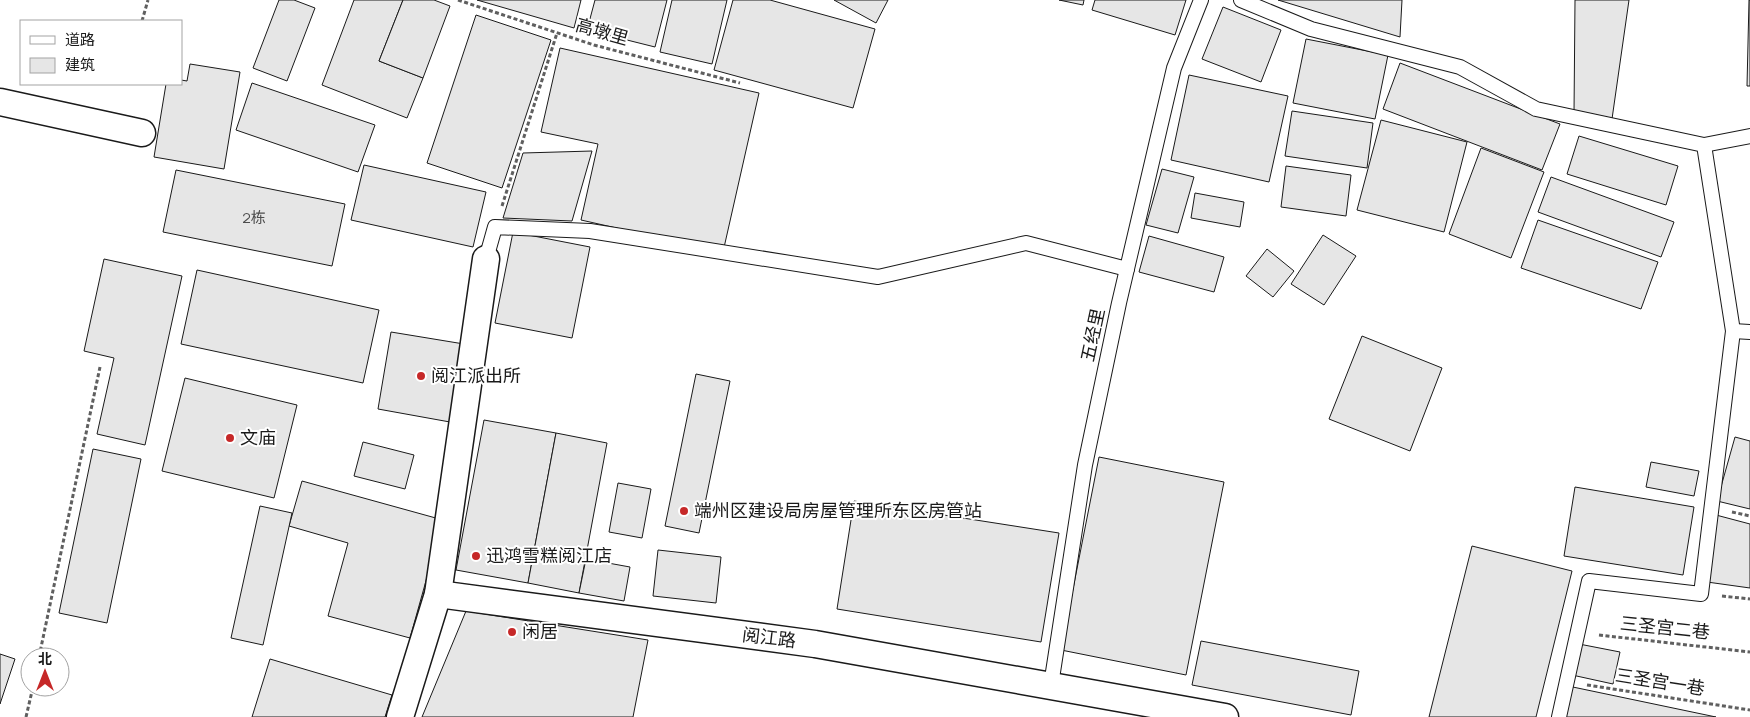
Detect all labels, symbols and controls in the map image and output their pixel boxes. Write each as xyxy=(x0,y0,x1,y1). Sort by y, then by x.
street label: 高墩里 xyxy=(573,12,632,50)
legend xyxy=(20,20,182,85)
text: 道路 xyxy=(65,29,95,50)
text: 建筑 xyxy=(65,54,95,75)
house number: 2栋 xyxy=(242,207,266,228)
street label: 五经里 xyxy=(1075,306,1109,364)
place label: 阅江派出所 xyxy=(431,363,521,387)
marker: 阅江派出所 xyxy=(415,370,427,382)
place label: 文庙 xyxy=(240,425,276,449)
marker: 文庙 xyxy=(224,432,236,444)
place label: 端州区建设局房屋管理所东区房管站 xyxy=(694,498,982,522)
marker: 端州区建设局房屋管理所东区房管站 xyxy=(678,505,690,517)
place label: 迅鸿雪糕阅江店 xyxy=(486,543,612,567)
marker: 迅鸿雪糕阅江店 xyxy=(470,550,482,562)
street label: 三圣宫二巷 xyxy=(1619,610,1711,644)
place label: 闲居 xyxy=(522,619,558,643)
street label: 阅江路 xyxy=(741,622,797,652)
marker: 闲居 xyxy=(506,626,518,638)
north arrow xyxy=(20,647,70,697)
text: 北 xyxy=(38,649,52,668)
street label: 三圣宫一巷 xyxy=(1614,662,1706,700)

